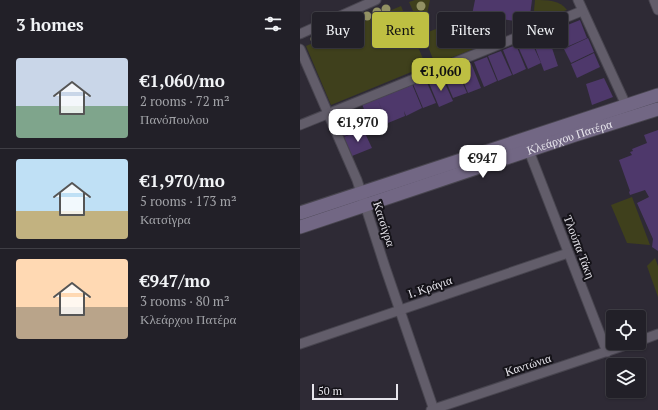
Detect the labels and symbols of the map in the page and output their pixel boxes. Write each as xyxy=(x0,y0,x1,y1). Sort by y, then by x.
pin: €1,060 xyxy=(408,58,474,92)
pin: €1,970 xyxy=(325,109,391,143)
street label: Κλεάρχου Πατέρα xyxy=(525,116,614,158)
pin: €947 xyxy=(459,145,507,179)
street label: Κατσίγρα xyxy=(370,199,399,249)
street label: Τλούπα Τάκη xyxy=(560,213,598,281)
street label: Ι. Κράγια xyxy=(406,272,454,301)
street label: Καντώνια xyxy=(503,350,553,379)
scale bar xyxy=(312,382,398,401)

